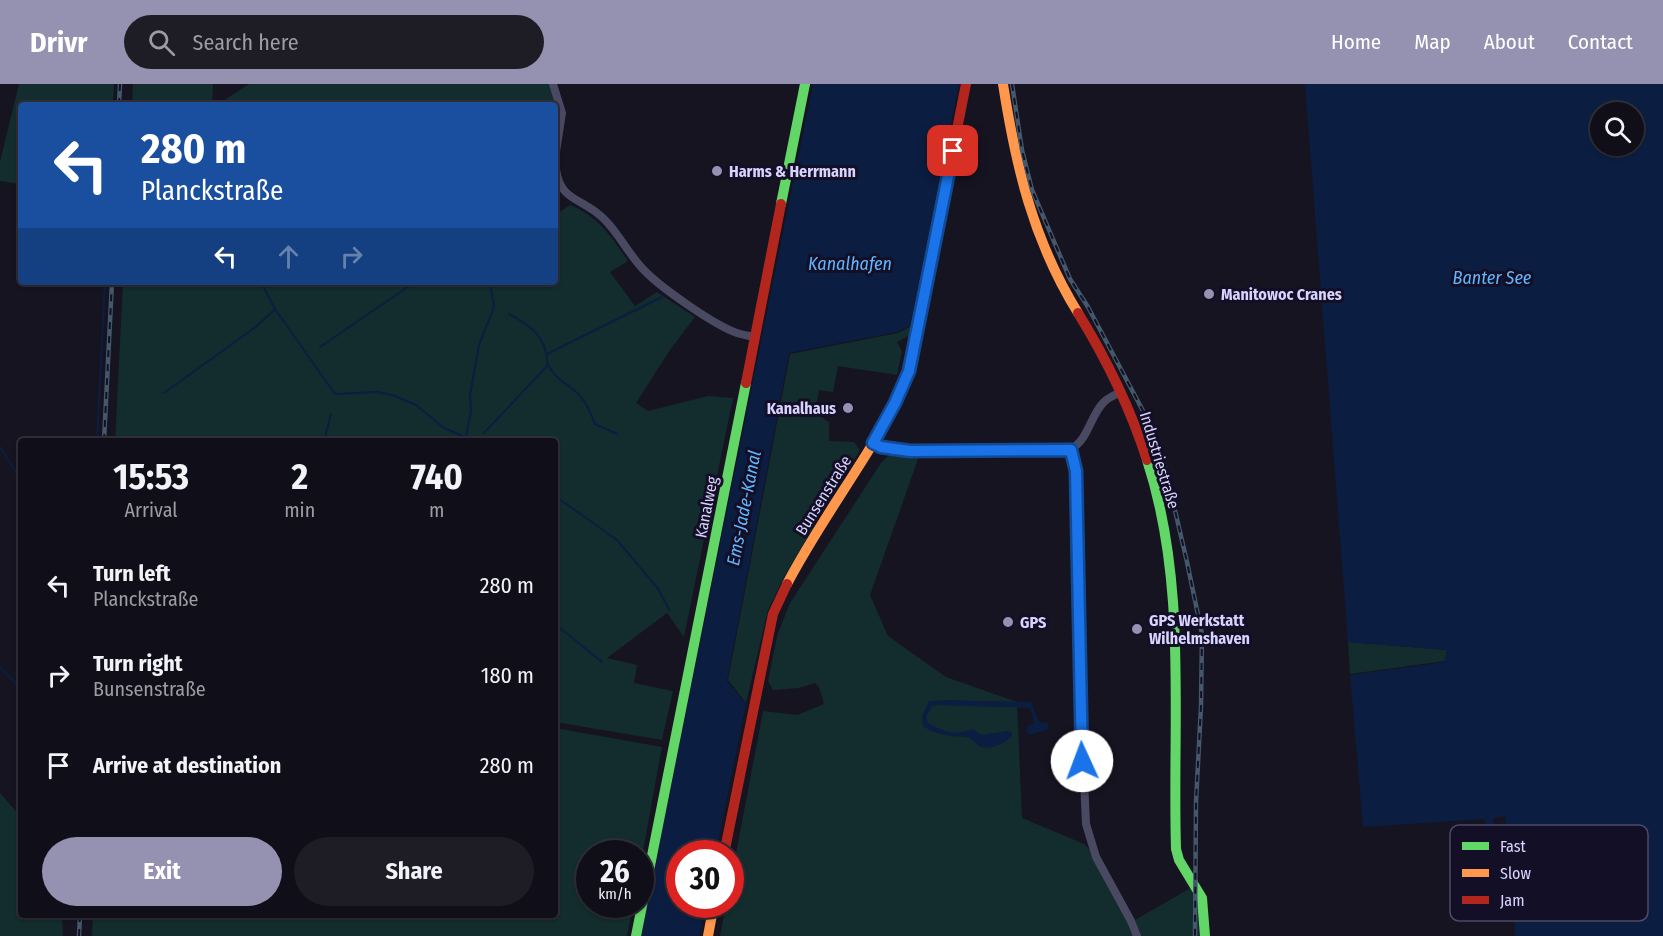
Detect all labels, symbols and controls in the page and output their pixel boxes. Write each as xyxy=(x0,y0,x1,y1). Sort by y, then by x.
search box xyxy=(124,15,544,69)
text: Drivr xyxy=(30,26,88,59)
icon: search xyxy=(145,26,178,59)
text: Search here xyxy=(193,29,299,56)
text: Home xyxy=(1331,29,1381,55)
text: Map xyxy=(1414,29,1451,55)
text: About xyxy=(1484,29,1535,55)
text: Contact xyxy=(1568,29,1633,55)
map controls xyxy=(1590,102,1644,156)
button: search xyxy=(1590,102,1644,156)
text: 280 m xyxy=(141,124,246,174)
pin xyxy=(927,125,978,176)
icon: left xyxy=(42,126,120,204)
icon: arrive xyxy=(936,134,969,167)
place label: Harms & Herrmann xyxy=(729,162,856,181)
marker: Harms & Herrmann xyxy=(710,164,724,178)
text: Planckstraße xyxy=(141,175,283,207)
icon: left xyxy=(209,240,242,273)
icon: ahead xyxy=(272,240,305,273)
icon: right xyxy=(335,240,368,273)
water label: Kanalhafen xyxy=(808,253,892,275)
water label: Banter See xyxy=(1453,267,1532,289)
place label: Manitowoc Cranes xyxy=(1221,285,1342,304)
marker: Manitowoc Cranes xyxy=(1202,287,1216,301)
place label: Kanalhaus xyxy=(767,399,836,418)
marker: Kanalhaus xyxy=(841,401,855,415)
street label: Industriestraße xyxy=(1136,409,1183,511)
water label: Ems-Jade-Kanal xyxy=(722,448,766,567)
street label: Bunsenstraße xyxy=(791,452,855,539)
text: 15:53 xyxy=(113,455,189,499)
text: 2 xyxy=(291,455,308,499)
text: 740 xyxy=(410,455,463,499)
street label: Kanalweg xyxy=(691,474,722,540)
text: Arrival xyxy=(125,498,178,522)
text: min xyxy=(284,498,315,522)
text: m xyxy=(429,498,444,522)
text: Turn left xyxy=(93,560,171,587)
icon: left xyxy=(42,569,75,602)
text: 280 m xyxy=(480,572,534,599)
text: Planckstraße xyxy=(93,587,198,611)
place label: GPS Werkstatt Wilhelmshaven xyxy=(1149,611,1250,648)
place label: GPS xyxy=(1020,613,1046,632)
marker: GPS xyxy=(1001,615,1015,629)
marker: GPS Werkstatt Wilhelmshaven xyxy=(1130,622,1144,636)
text: Turn right xyxy=(93,650,182,677)
icon: right xyxy=(42,659,75,692)
text: 180 m xyxy=(481,662,534,689)
text: Bunsenstraße xyxy=(93,677,206,701)
position arrow xyxy=(1050,729,1114,793)
icon: arrive xyxy=(42,749,75,782)
text: Arrive at destination xyxy=(93,752,281,779)
text: 280 m xyxy=(480,752,534,779)
legend xyxy=(1450,825,1648,921)
button: Exit xyxy=(42,837,282,906)
button: Share xyxy=(294,837,534,906)
text: Fast xyxy=(1500,837,1527,856)
speed limit sign: 30 xyxy=(666,840,744,918)
text: 26 xyxy=(600,854,630,890)
text: Slow xyxy=(1500,864,1531,883)
text: km/h xyxy=(598,885,632,903)
text: Jam xyxy=(1500,891,1525,910)

